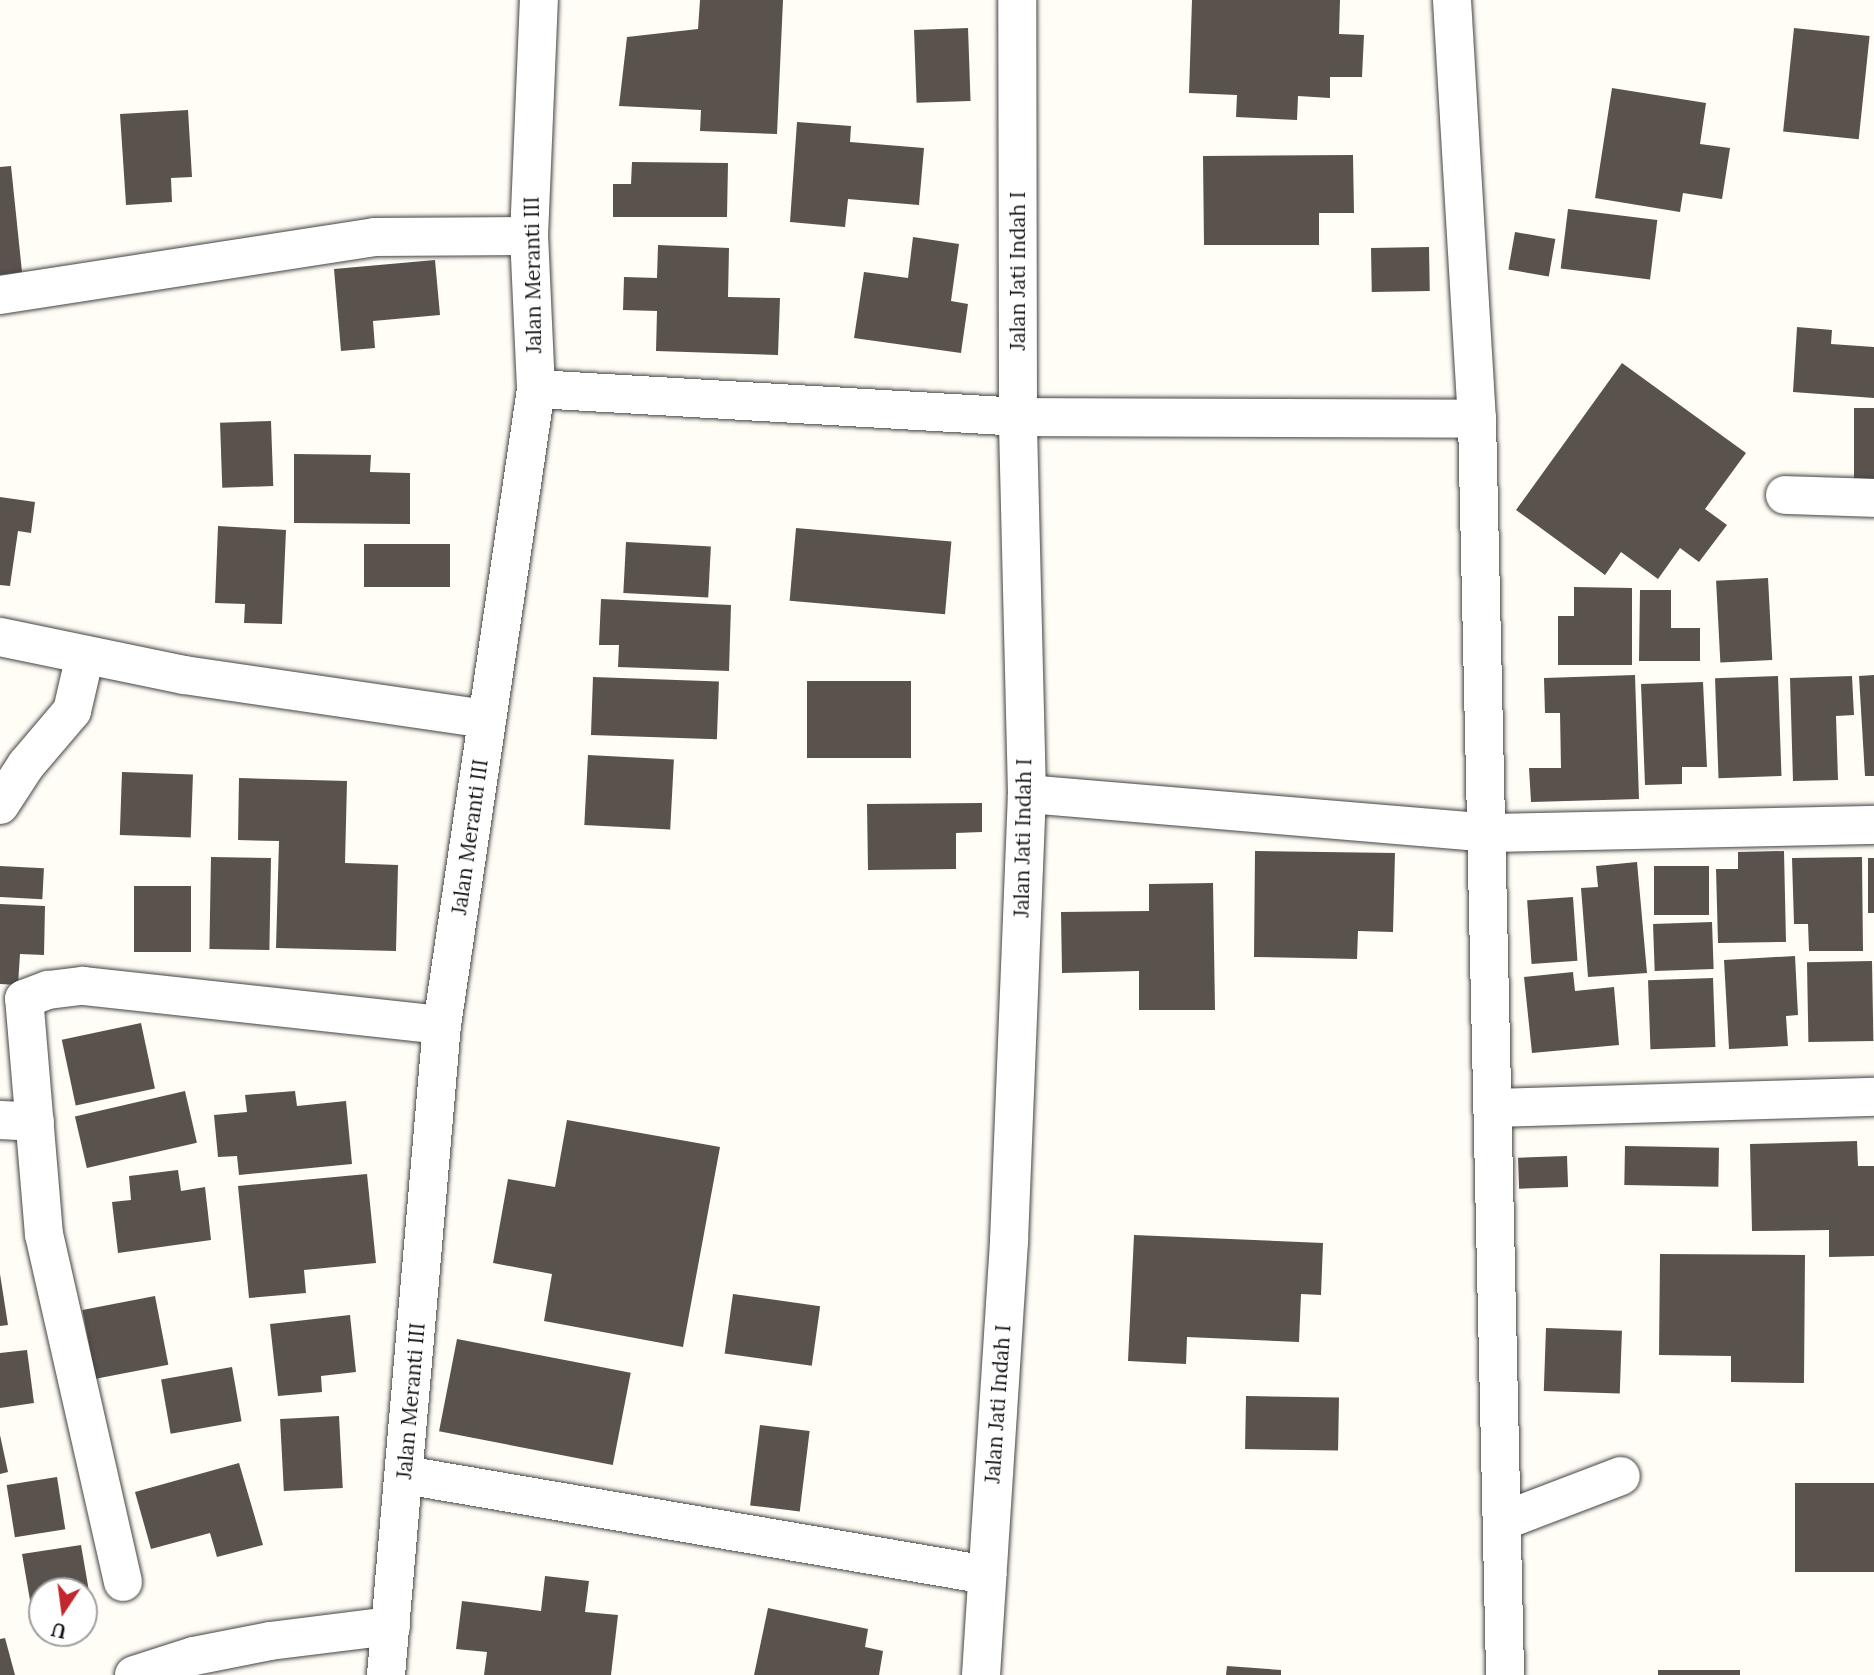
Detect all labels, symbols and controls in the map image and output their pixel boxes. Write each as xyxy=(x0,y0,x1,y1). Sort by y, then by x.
street label: Jalan Jati Indah I xyxy=(1005,191,1031,351)
street label: Jalan Meranti III xyxy=(519,196,547,354)
street label: Jalan Meranti III xyxy=(447,758,493,916)
street label: Jalan Jati Indah I xyxy=(1009,758,1037,918)
street label: Jalan Meranti III xyxy=(392,1322,430,1480)
street label: Jalan Jati Indah I xyxy=(980,1324,1016,1484)
north arrow xyxy=(28,1577,98,1647)
text: U xyxy=(49,1617,68,1644)

